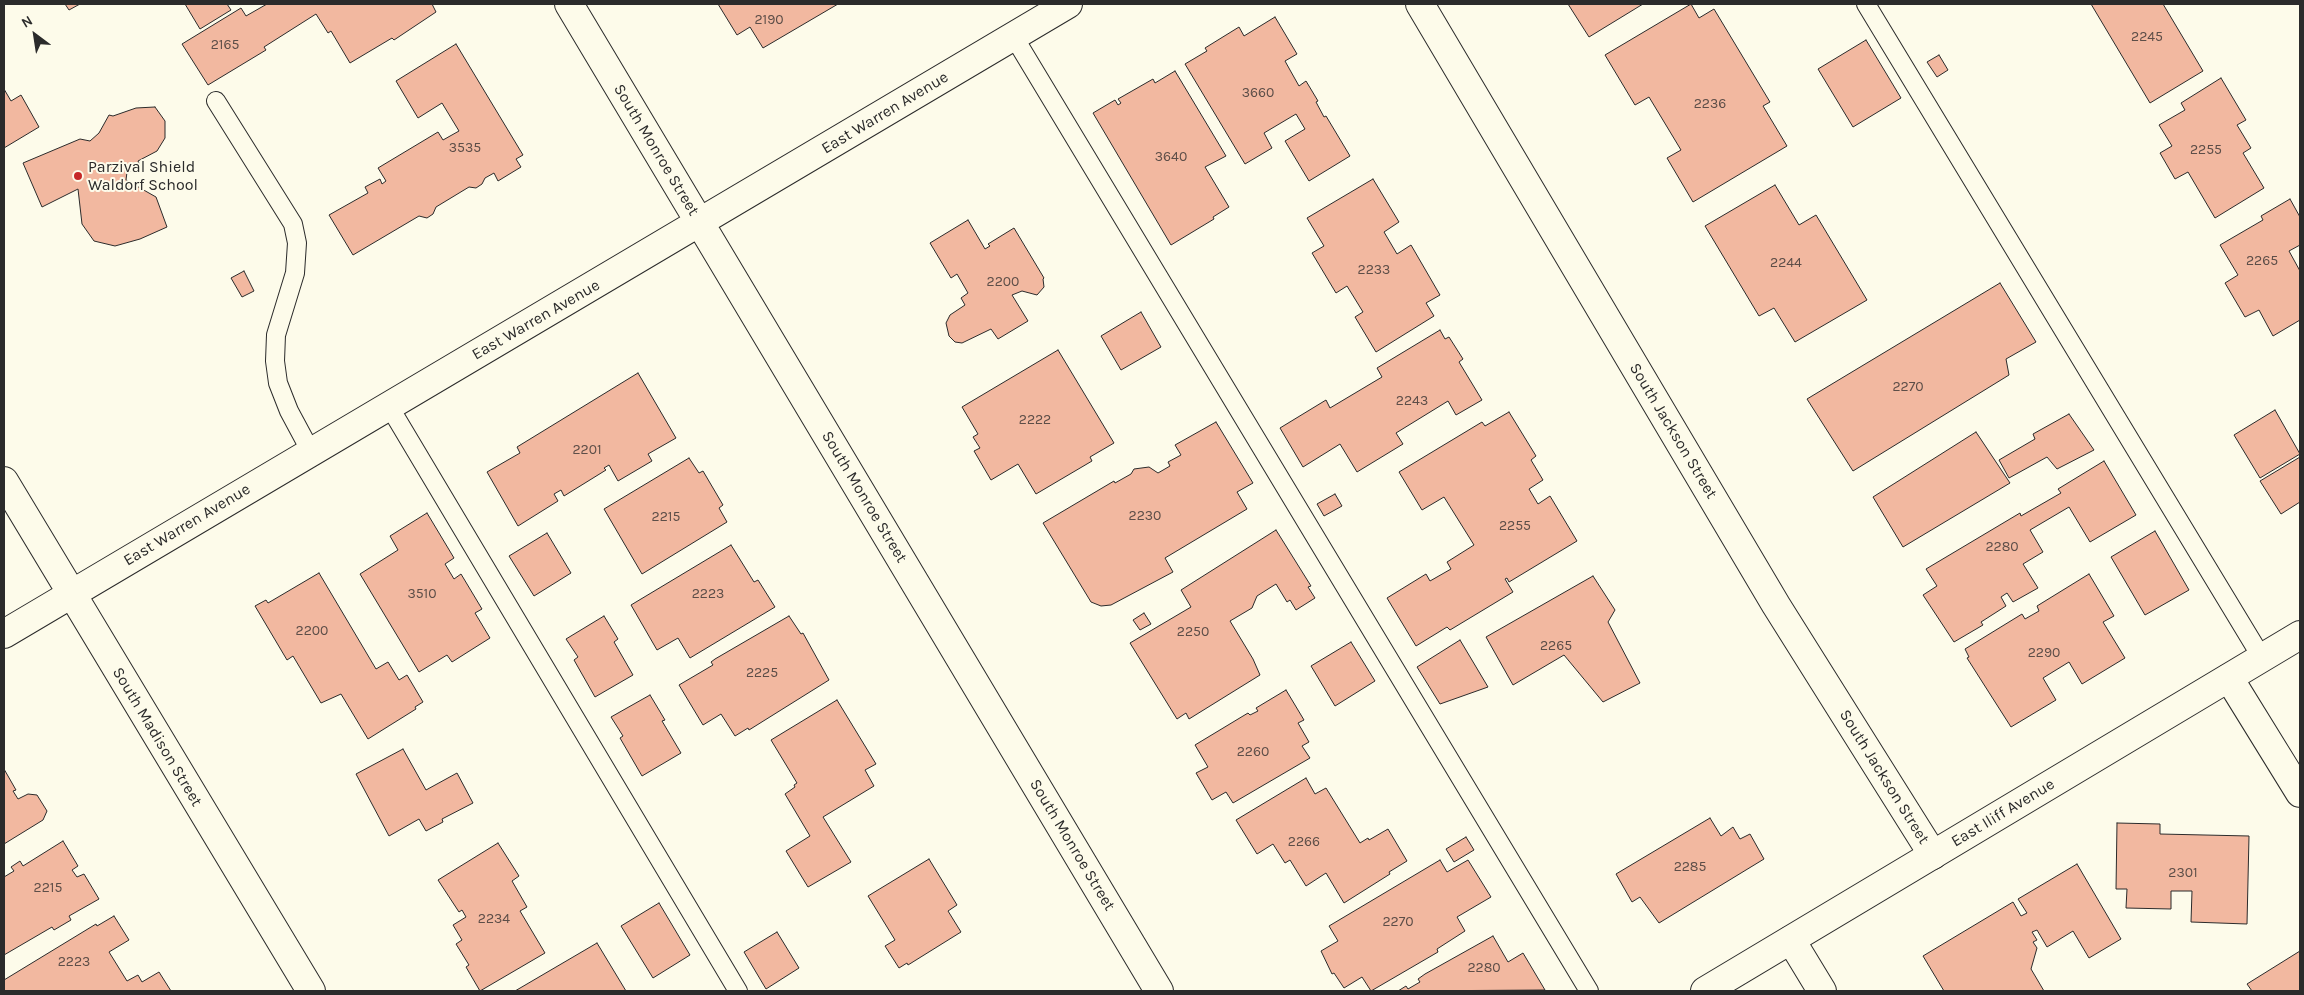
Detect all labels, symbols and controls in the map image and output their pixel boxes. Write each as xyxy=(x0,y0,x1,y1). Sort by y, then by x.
north arrow xyxy=(10,10,60,60)
text: N xyxy=(18,12,36,32)
house number: 2190 xyxy=(754,12,784,28)
house number: 2245 xyxy=(2131,29,2163,45)
house number: 2165 xyxy=(211,37,239,53)
street label: East Warren Avenue xyxy=(818,68,952,158)
street label: South Monroe Street xyxy=(609,81,703,219)
house number: 3660 xyxy=(1242,85,1274,101)
house number: 2236 xyxy=(1694,96,1726,112)
house number: 3535 xyxy=(449,140,481,156)
house number: 2255 xyxy=(2190,142,2222,158)
house number: 3640 xyxy=(1155,149,1187,165)
place label: Parzival Shield Waldorf School xyxy=(88,157,198,195)
marker: Parzival Shield Waldorf School xyxy=(72,170,84,182)
house number: 2265 xyxy=(2246,253,2278,269)
house number: 2244 xyxy=(1770,255,1802,271)
house number: 2233 xyxy=(1358,262,1390,278)
house number: 2200 xyxy=(987,274,1019,290)
street label: East Warren Avenue xyxy=(469,276,603,364)
street label: South Jackson Street xyxy=(1625,360,1721,502)
house number: 2270 xyxy=(1892,379,1924,395)
house number: 2243 xyxy=(1396,393,1428,409)
house number: 2222 xyxy=(1019,412,1051,428)
street label: South Monroe Street xyxy=(817,428,911,566)
house number: 2201 xyxy=(572,442,602,458)
street label: East Warren Avenue xyxy=(120,480,254,570)
house number: 2230 xyxy=(1129,508,1161,524)
house number: 2215 xyxy=(652,509,680,525)
house number: 2255 xyxy=(1499,518,1531,534)
house number: 2280 xyxy=(1985,539,2019,555)
house number: 3510 xyxy=(407,586,437,602)
house number: 2223 xyxy=(692,586,724,602)
house number: 2200 xyxy=(296,623,328,639)
house number: 2250 xyxy=(1177,624,1209,640)
house number: 2265 xyxy=(1540,638,1572,654)
house number: 2290 xyxy=(2028,645,2060,661)
street label: South Madison Street xyxy=(108,664,206,810)
house number: 2225 xyxy=(746,665,778,681)
street label: South Jackson Street xyxy=(1835,706,1933,848)
house number: 2260 xyxy=(1237,744,1269,760)
street label: East Iliff Avenue xyxy=(1948,775,2058,851)
street label: South Monroe Street xyxy=(1025,776,1119,914)
house number: 2266 xyxy=(1288,834,1320,850)
house number: 2285 xyxy=(1674,859,1706,875)
house number: 2301 xyxy=(2168,865,2198,881)
house number: 2215 xyxy=(34,880,62,896)
house number: 2234 xyxy=(478,911,510,927)
house number: 2270 xyxy=(1382,914,1414,930)
house number: 2223 xyxy=(58,954,90,970)
house number: 2280 xyxy=(1467,960,1501,976)

